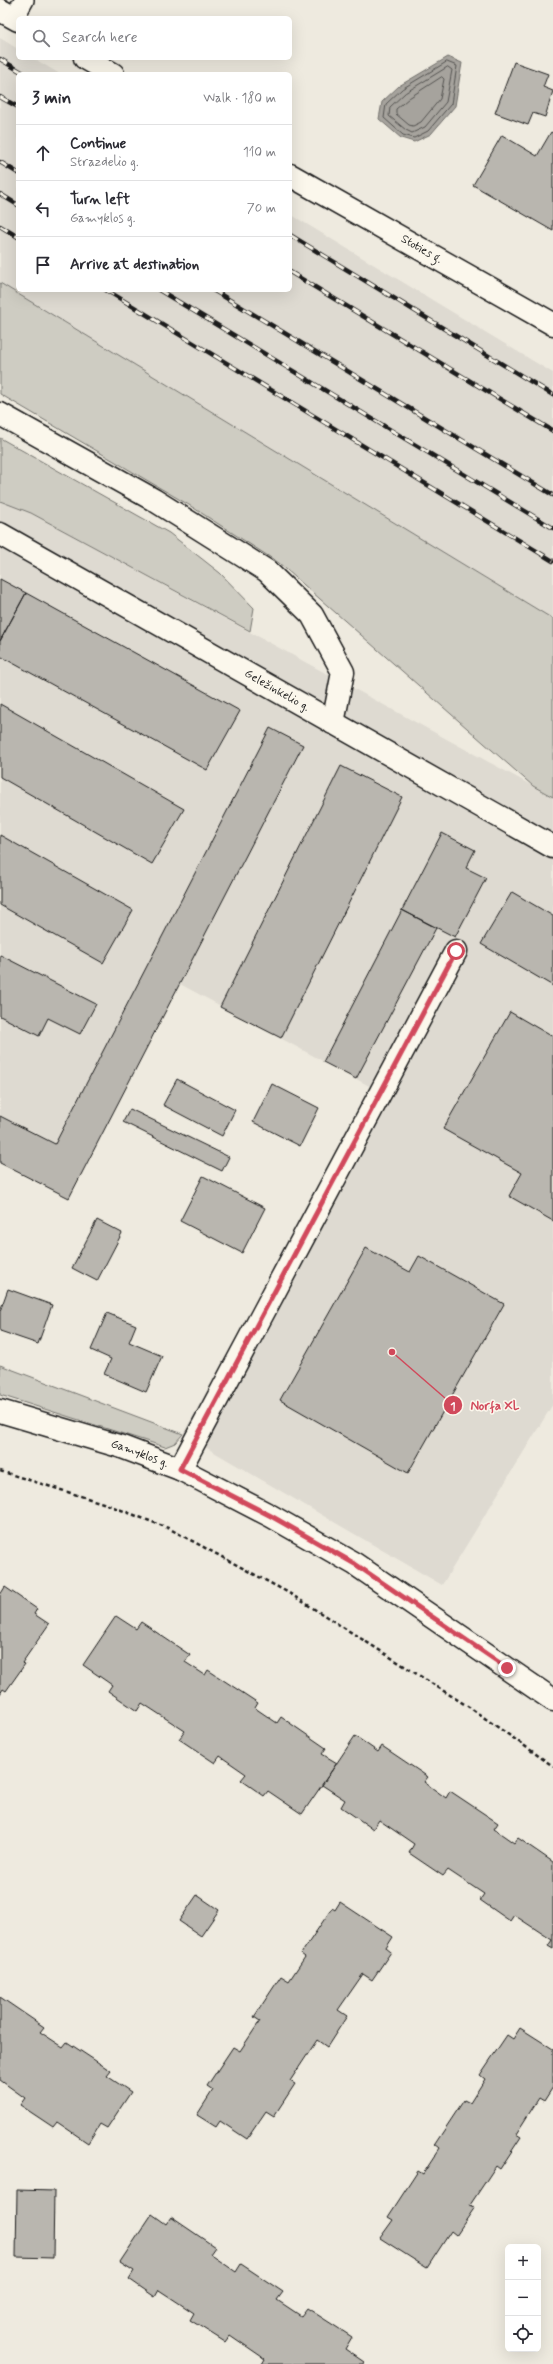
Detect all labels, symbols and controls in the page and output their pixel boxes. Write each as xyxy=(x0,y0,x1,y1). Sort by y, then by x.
search box xyxy=(16,16,292,60)
icon: search xyxy=(30,27,52,49)
text: Search here xyxy=(62,28,138,48)
text: 3 min xyxy=(32,87,71,109)
text: Walk · 180 m xyxy=(203,90,276,107)
text: Continue xyxy=(70,134,126,154)
icon: ahead xyxy=(32,142,54,164)
text: 110 m xyxy=(243,144,276,161)
text: Strazdelio g. xyxy=(70,154,139,171)
text: Turn left xyxy=(70,190,130,210)
icon: left xyxy=(32,198,54,220)
text: 70 m xyxy=(247,200,276,217)
text: Gamyklos g. xyxy=(70,210,135,227)
street label: Stoties g. xyxy=(398,231,445,268)
icon: arrive xyxy=(32,254,54,276)
text: Arrive at destination xyxy=(70,255,199,275)
street label: Geležinkelio g. xyxy=(241,666,312,715)
route start xyxy=(447,942,465,960)
callout: Norfa XL xyxy=(443,1393,528,1418)
text: Norfa XL xyxy=(470,1398,520,1415)
text: 1 xyxy=(450,1399,456,1415)
street label: Gamyklos g. xyxy=(109,1436,171,1472)
route end xyxy=(498,1659,516,1677)
map controls xyxy=(505,2244,541,2352)
button: + xyxy=(505,2244,541,2280)
button: − xyxy=(505,2280,541,2316)
button: locate xyxy=(505,2316,541,2352)

